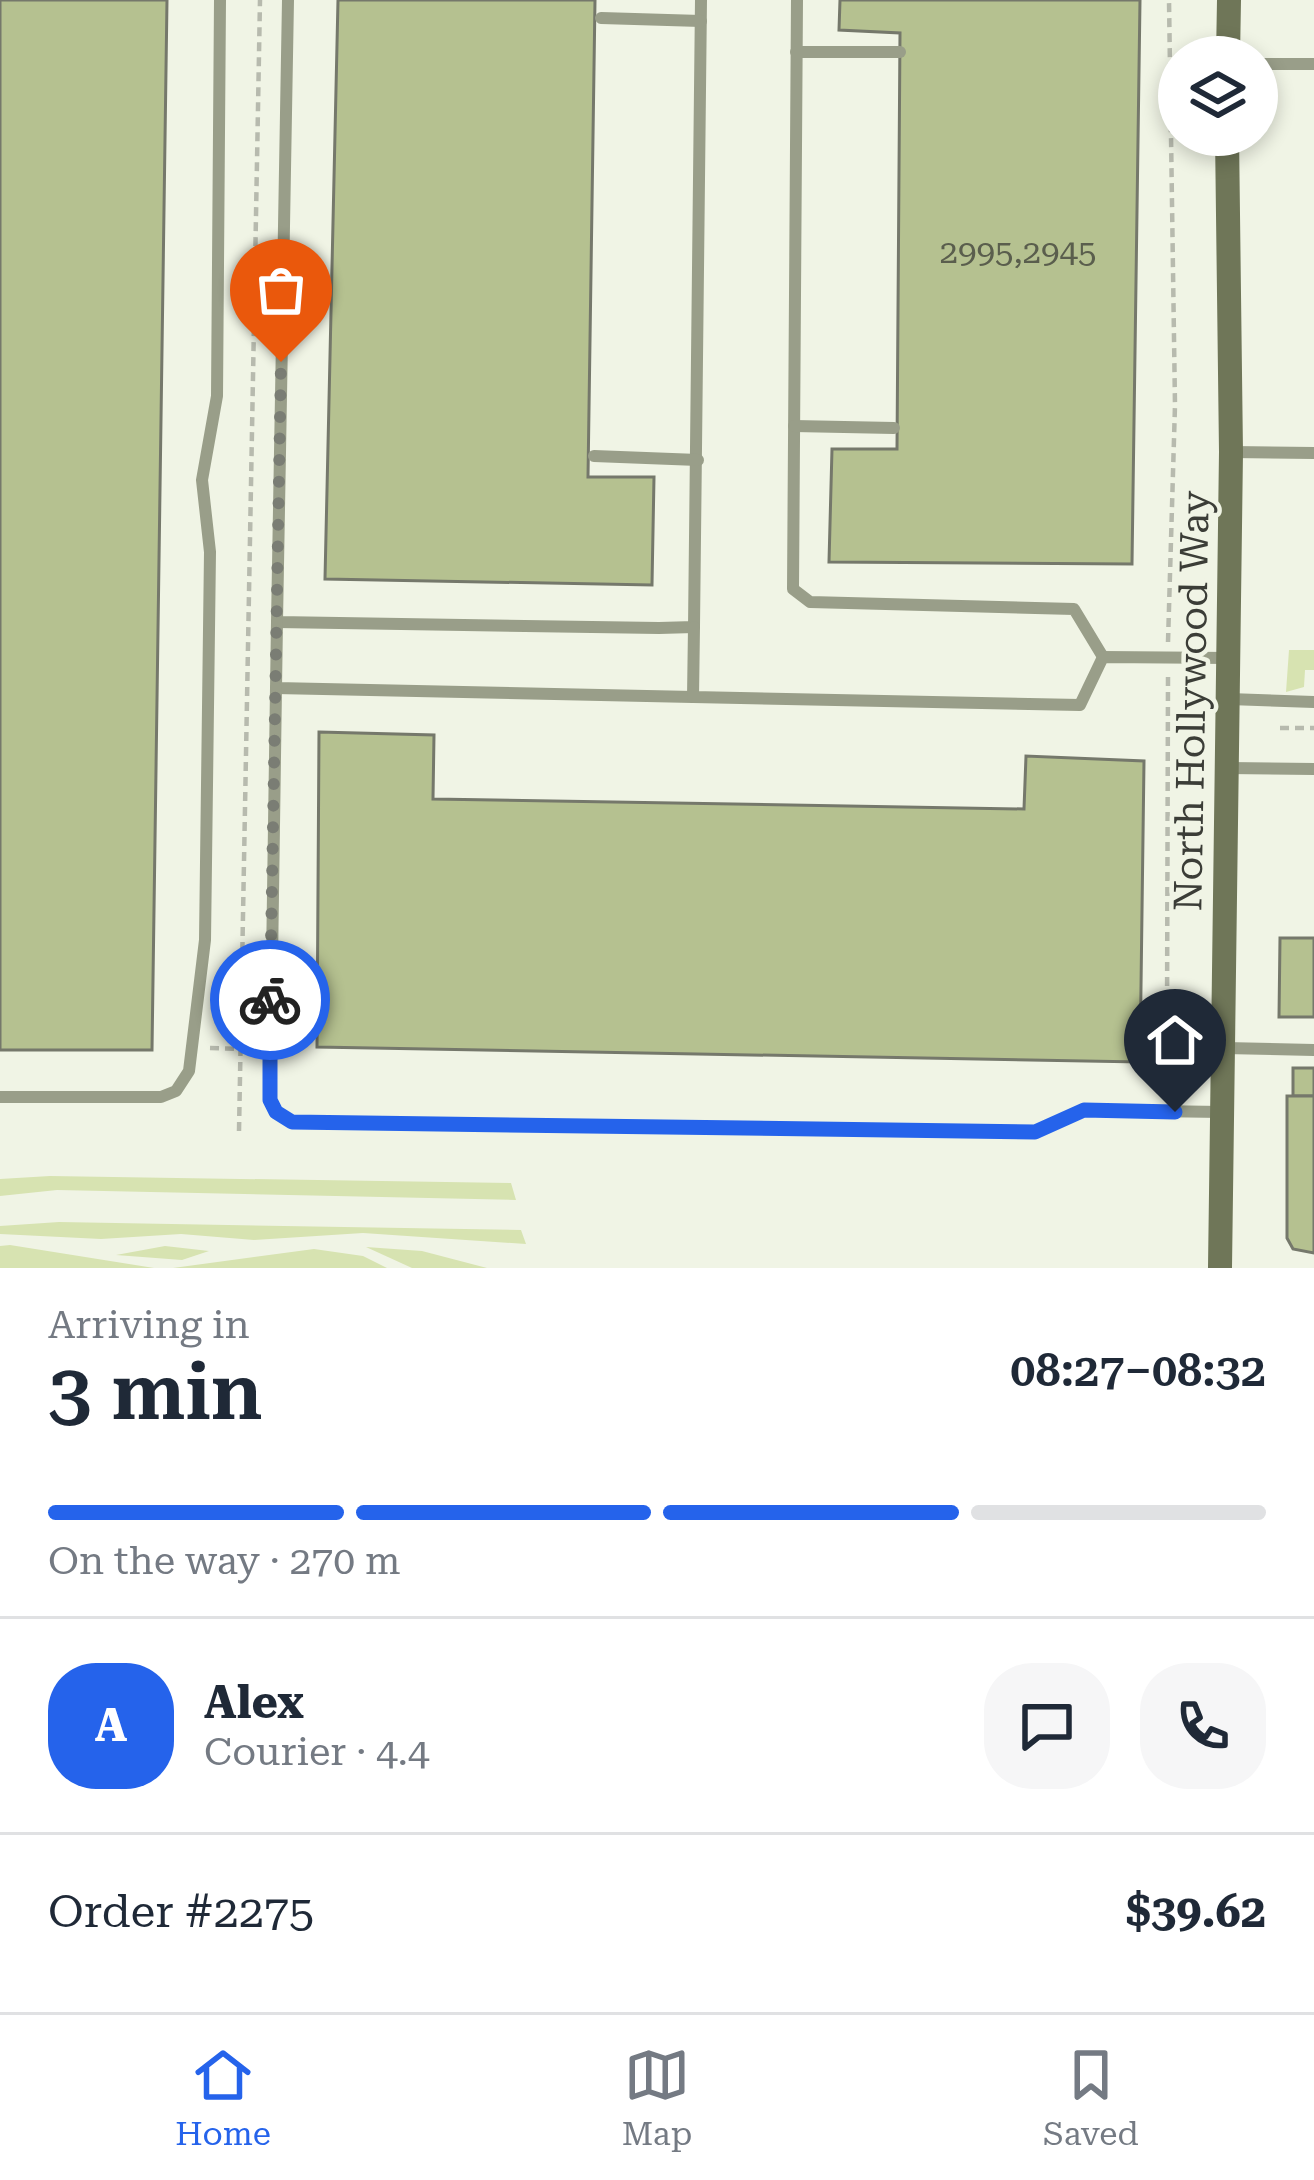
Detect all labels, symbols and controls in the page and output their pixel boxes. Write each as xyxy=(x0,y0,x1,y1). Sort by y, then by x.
map controls xyxy=(1158,36,1278,156)
button: layers xyxy=(1158,36,1278,156)
house number: 2995,2945 xyxy=(940,232,1096,271)
pin xyxy=(230,239,332,362)
icon: bag xyxy=(248,257,314,323)
street label: North Hollywood Way xyxy=(1165,490,1219,912)
courier xyxy=(210,940,330,1060)
icon: bike xyxy=(237,967,303,1033)
pin xyxy=(1124,989,1226,1112)
icon: home xyxy=(1142,1007,1208,1073)
text: Arriving in xyxy=(48,1302,250,1348)
text: 08:27–08:32 xyxy=(1010,1344,1266,1397)
text: 3 min xyxy=(48,1347,263,1438)
text: On the way · 270 m xyxy=(48,1538,400,1584)
button: chat xyxy=(984,1663,1110,1789)
button: phone xyxy=(1140,1663,1266,1789)
text: Alex xyxy=(204,1676,304,1729)
text: A xyxy=(95,1699,127,1752)
text: Courier · 4.4 xyxy=(204,1729,430,1775)
text: Order #2275 xyxy=(48,1885,314,1938)
text: $39.62 xyxy=(1126,1885,1266,1938)
tab: Home xyxy=(175,2042,271,2153)
tab: Map xyxy=(622,2042,692,2153)
tab: Saved xyxy=(1043,2042,1139,2153)

